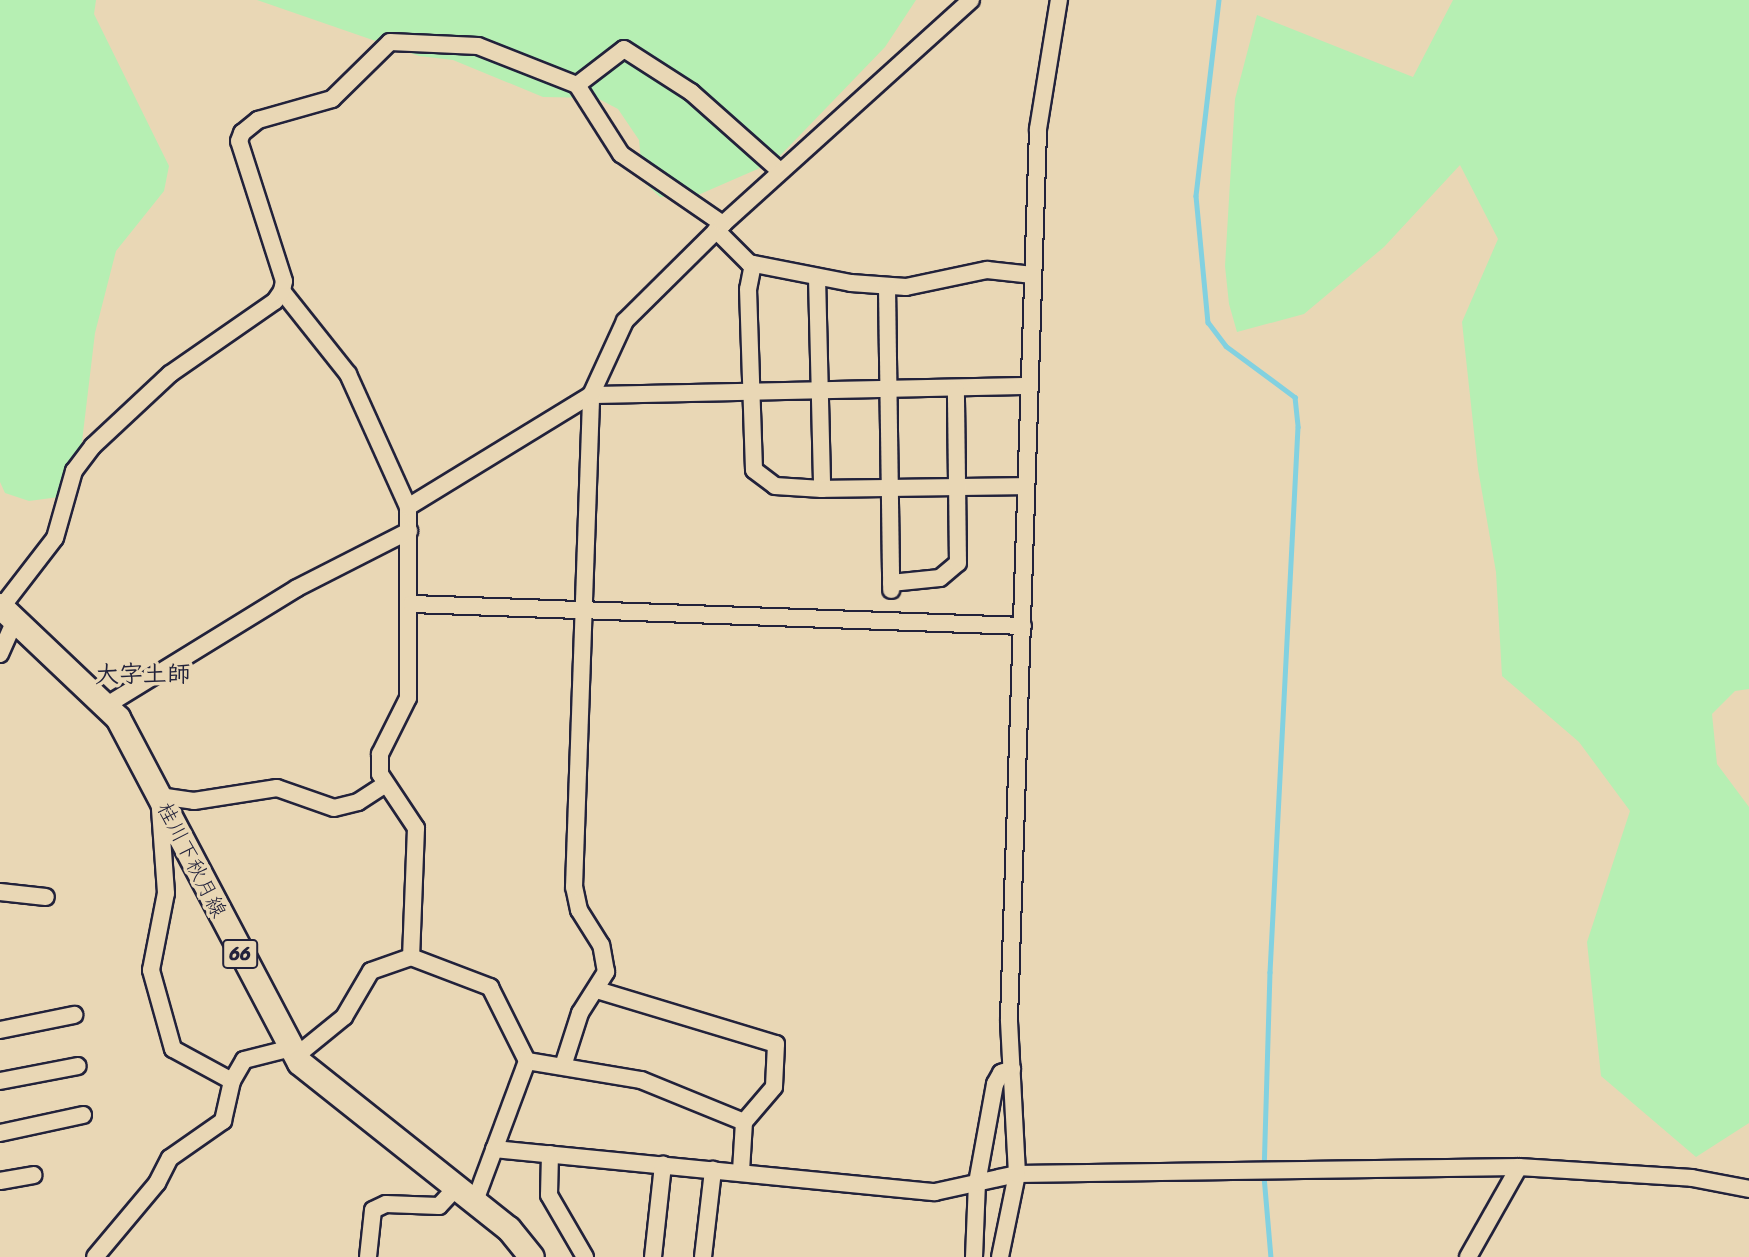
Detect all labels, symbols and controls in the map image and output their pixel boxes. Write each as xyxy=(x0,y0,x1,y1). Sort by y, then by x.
district label: 大字土師 xyxy=(95,661,191,689)
street label: 桂川下秋月線 xyxy=(152,798,232,922)
road number: 66 xyxy=(221,938,259,970)

